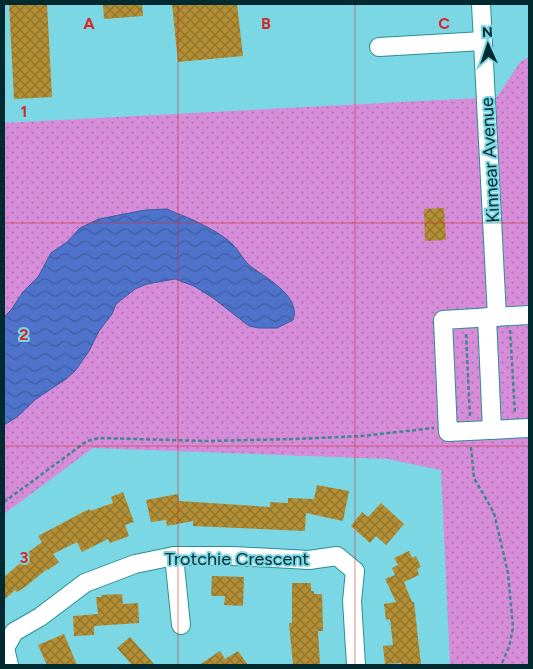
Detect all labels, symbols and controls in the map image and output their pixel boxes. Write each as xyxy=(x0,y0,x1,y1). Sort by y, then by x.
text: A xyxy=(83,14,95,33)
text: B xyxy=(261,14,271,33)
text: C xyxy=(438,14,450,33)
north arrow xyxy=(463,20,513,70)
text: N xyxy=(481,24,493,41)
street label: Kinnear Avenue xyxy=(476,97,504,223)
text: 1 xyxy=(21,102,27,121)
text: 2 xyxy=(19,325,29,344)
text: 3 xyxy=(20,548,29,567)
street label: Trotchie Crescent xyxy=(165,548,309,570)

